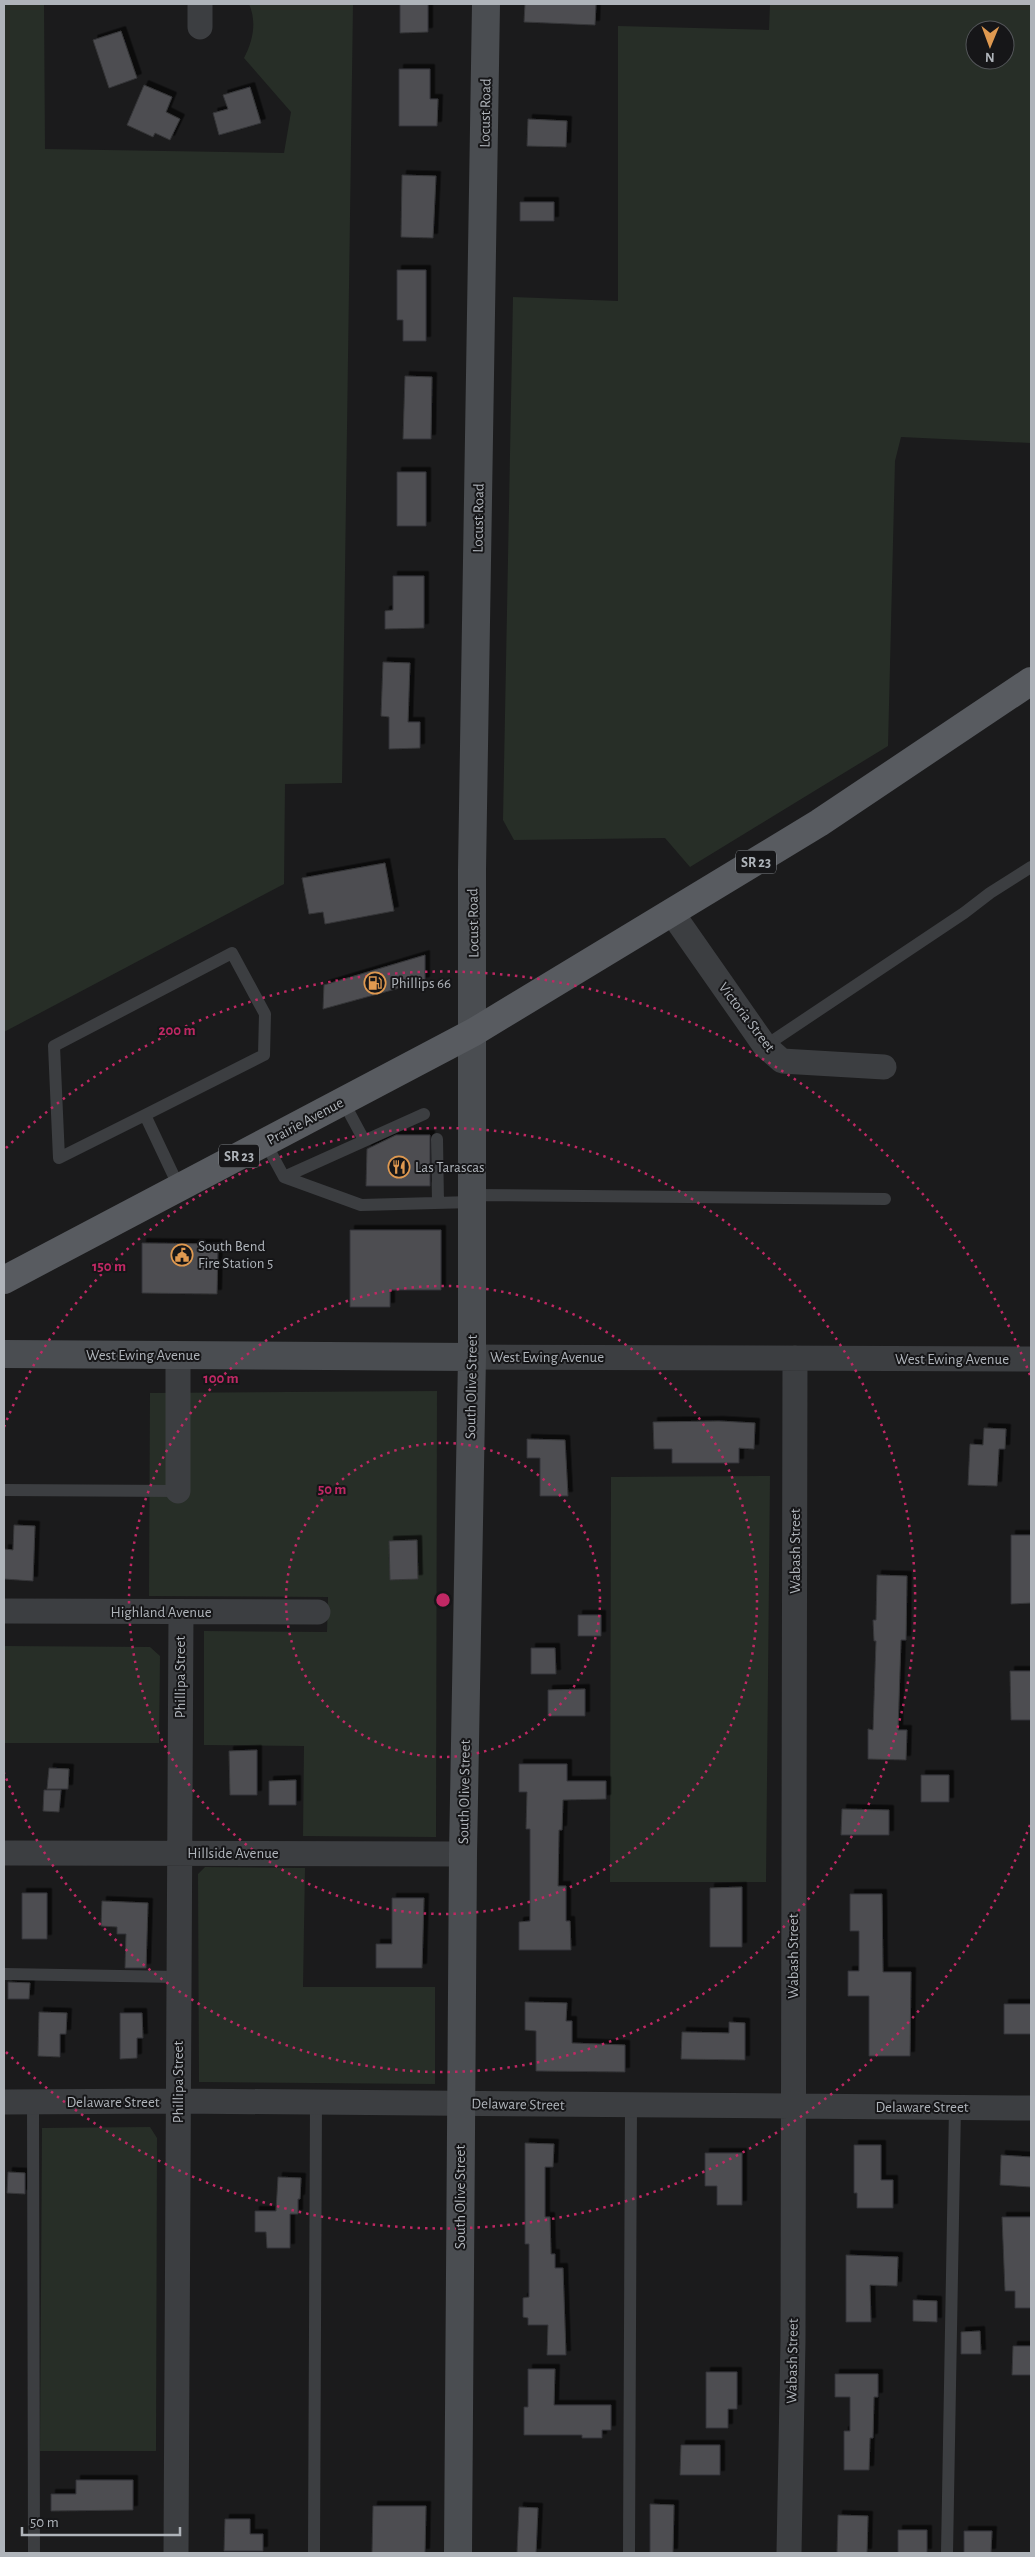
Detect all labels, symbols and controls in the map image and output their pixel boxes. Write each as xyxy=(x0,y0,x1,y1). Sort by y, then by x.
north arrow xyxy=(965,20,1015,70)
text: N xyxy=(985,50,995,64)
street label: Locust Road xyxy=(477,78,494,148)
street label: Locust Road xyxy=(470,483,487,553)
road number: SR 23 xyxy=(736,850,776,874)
street label: Locust Road xyxy=(465,888,482,958)
fuel station icon: Phillips 66 xyxy=(363,971,387,995)
place label: Phillips 66 xyxy=(391,976,451,991)
street label: Victoria Street xyxy=(716,980,778,1055)
text: 200 m xyxy=(158,1023,196,1038)
street label: Prairie Avenue xyxy=(264,1095,346,1148)
road number: SR 23 xyxy=(219,1144,259,1168)
restaurant icon: Las Tarascas xyxy=(387,1155,411,1179)
place label: Las Tarascas xyxy=(415,1160,485,1175)
place label: South Bend Fire Station 5 xyxy=(198,1239,273,1271)
public building icon: South Bend Fire Station 5 xyxy=(170,1243,194,1267)
text: 150 m xyxy=(92,1259,126,1274)
street label: South Olive Street xyxy=(463,1334,480,1439)
street label: West Ewing Avenue xyxy=(86,1348,200,1363)
street label: West Ewing Avenue xyxy=(490,1350,604,1365)
street label: West Ewing Avenue xyxy=(895,1352,1009,1367)
text: 100 m xyxy=(203,1371,239,1386)
text: 50 m xyxy=(318,1482,346,1497)
street label: Wabash Street xyxy=(788,1508,803,1594)
centre of rings xyxy=(434,1591,452,1609)
street label: Highland Avenue xyxy=(110,1605,212,1620)
street label: Phillipa Street xyxy=(173,1635,188,1718)
street label: South Olive Street xyxy=(456,1739,473,1844)
street label: Hillside Avenue xyxy=(187,1846,279,1861)
street label: Wabash Street xyxy=(786,1913,801,1999)
street label: Phillipa Street xyxy=(171,2040,186,2123)
street label: Delaware Street xyxy=(66,2095,160,2110)
street label: Delaware Street xyxy=(471,2096,565,2113)
street label: Delaware Street xyxy=(875,2100,969,2115)
street label: South Olive Street xyxy=(453,2145,468,2249)
street label: Wabash Street xyxy=(784,2318,801,2404)
scale bar xyxy=(22,2504,180,2536)
text: 50 m xyxy=(30,2515,59,2530)

